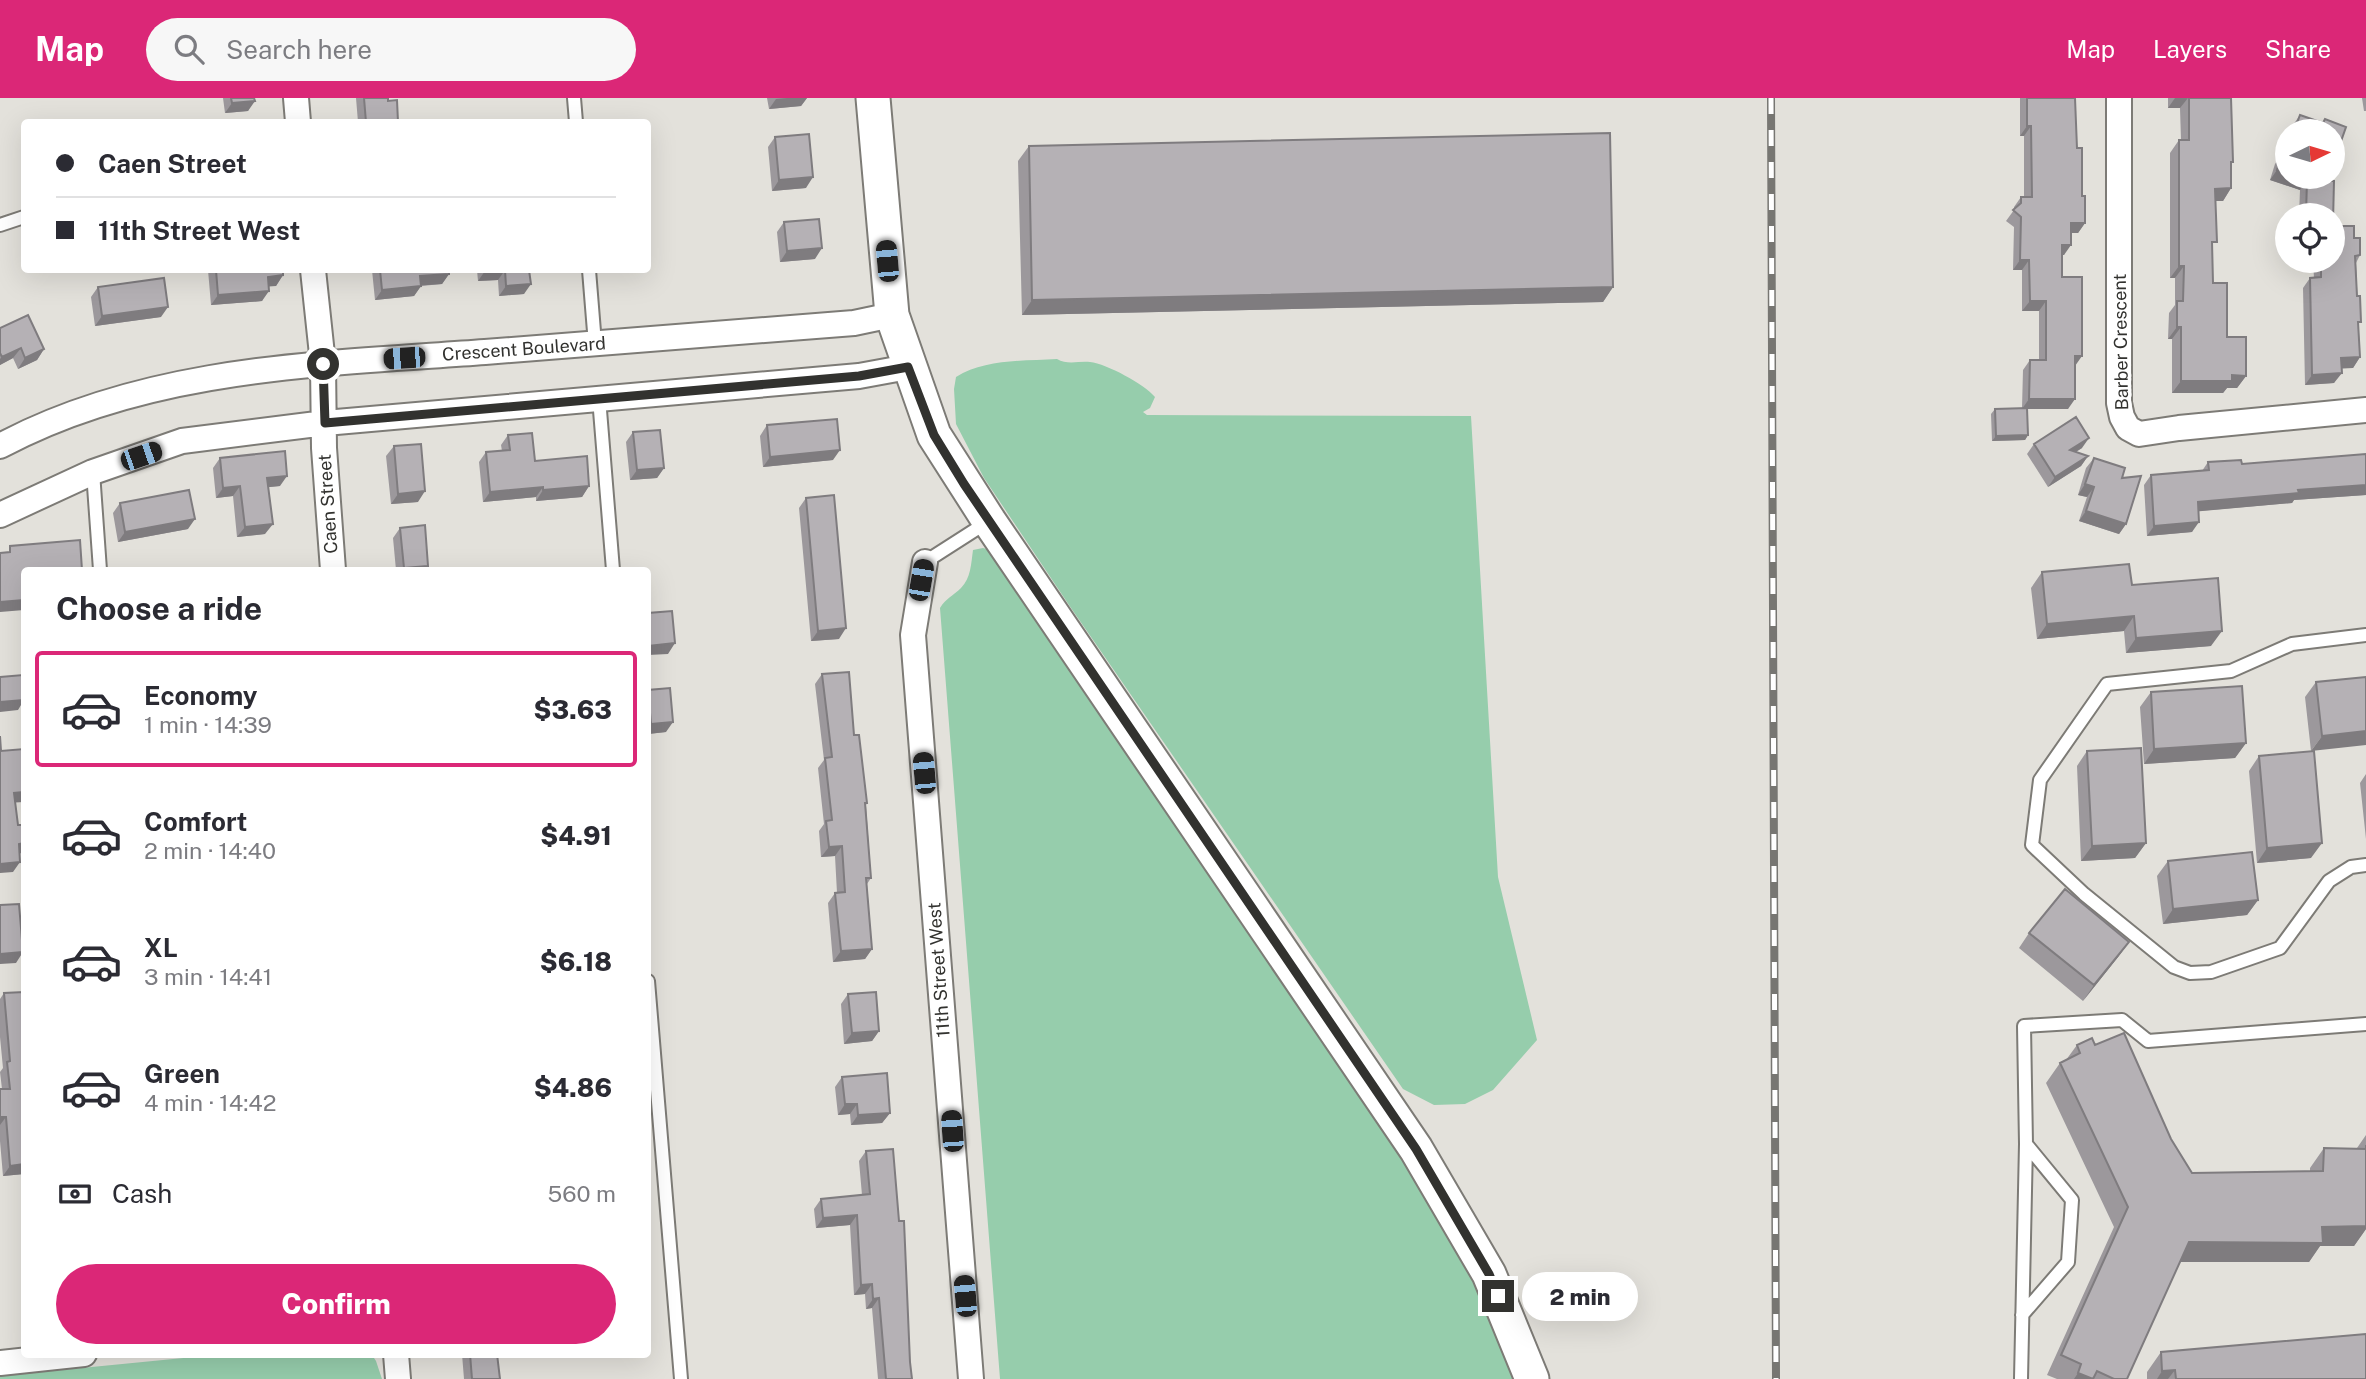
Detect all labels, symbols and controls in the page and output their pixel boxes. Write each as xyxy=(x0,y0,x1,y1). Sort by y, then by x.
search box xyxy=(146,18,636,81)
text: Map xyxy=(35,30,104,68)
icon: search xyxy=(170,30,208,68)
text: Search here xyxy=(226,34,372,65)
text: Map xyxy=(2066,35,2115,63)
text: Layers xyxy=(2153,35,2227,63)
text: Share xyxy=(2265,35,2331,63)
north arrow xyxy=(2275,119,2345,189)
map controls xyxy=(2275,119,2345,273)
text: Caen Street xyxy=(98,148,247,179)
button: locate xyxy=(2275,203,2345,273)
text: 11th Street West xyxy=(98,215,300,246)
car xyxy=(875,239,900,283)
street label: Barber Crescent xyxy=(2109,273,2132,411)
street label: Crescent Boulevard xyxy=(441,332,607,365)
car xyxy=(383,346,426,370)
route start xyxy=(307,348,339,380)
car xyxy=(118,439,165,473)
street label: Caen Street xyxy=(314,454,341,555)
car xyxy=(908,557,935,603)
text: Choose a ride xyxy=(56,590,262,627)
icon: car xyxy=(60,678,123,741)
text: Economy xyxy=(144,680,257,711)
text: $3.63 xyxy=(534,694,612,725)
text: 1 min · 14:39 xyxy=(144,711,272,738)
car xyxy=(912,751,937,795)
icon: car xyxy=(60,804,123,867)
text: Comfort xyxy=(144,806,247,837)
text: $4.91 xyxy=(540,820,612,851)
text: 2 min · 14:40 xyxy=(144,837,276,864)
street label: 11th Street West xyxy=(923,902,954,1038)
icon: car xyxy=(60,930,123,993)
text: XL xyxy=(144,932,178,963)
text: $6.18 xyxy=(540,946,612,977)
text: 3 min · 14:41 xyxy=(144,963,272,990)
icon: car xyxy=(60,1056,123,1119)
text: Green xyxy=(144,1058,220,1089)
text: $4.86 xyxy=(534,1072,612,1103)
text: 4 min · 14:42 xyxy=(144,1089,276,1116)
car xyxy=(941,1109,964,1153)
icon: cash xyxy=(56,1175,94,1213)
text: Cash xyxy=(112,1178,172,1209)
text: 560 m xyxy=(548,1180,616,1207)
button: Confirm xyxy=(56,1264,616,1344)
callout: 2 min xyxy=(1522,1272,1638,1320)
car xyxy=(953,1274,978,1318)
route end xyxy=(1482,1280,1514,1312)
text: 2 min xyxy=(1549,1283,1611,1310)

